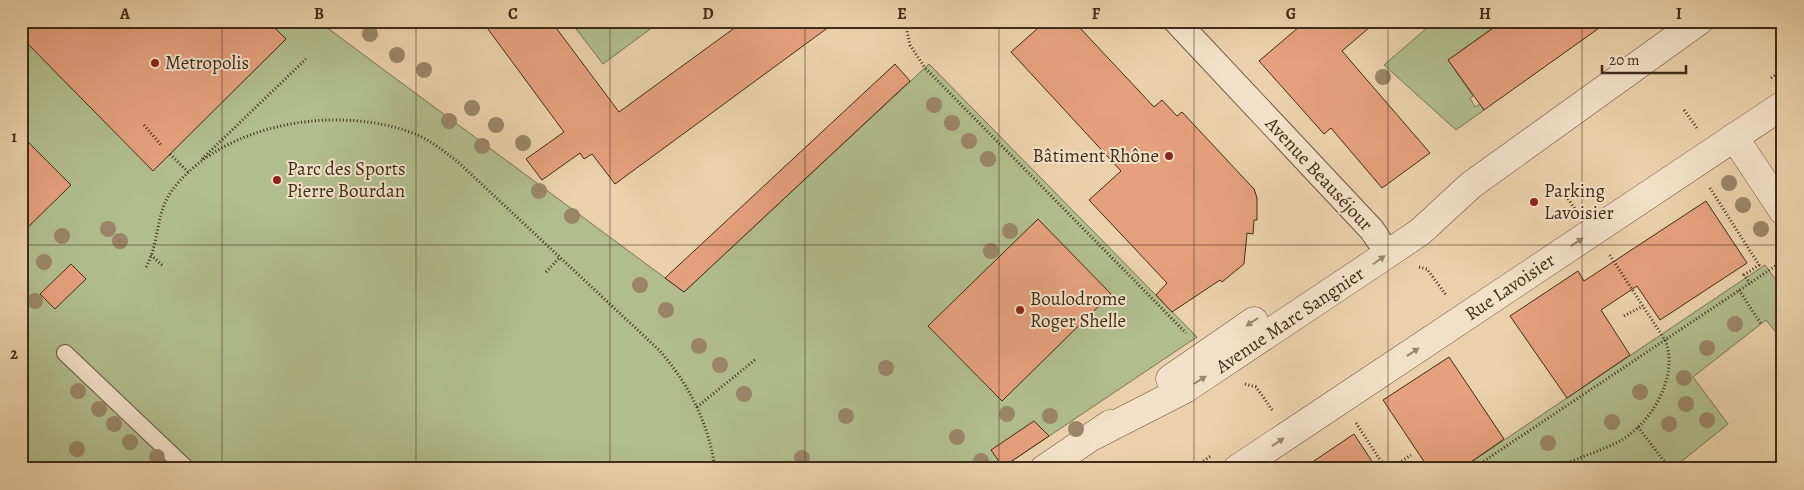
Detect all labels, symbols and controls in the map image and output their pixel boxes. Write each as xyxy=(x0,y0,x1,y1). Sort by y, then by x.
text: A xyxy=(119,3,131,25)
text: B xyxy=(314,3,324,25)
text: C xyxy=(508,3,518,25)
text: D xyxy=(702,3,714,25)
text: E xyxy=(897,3,907,25)
text: F xyxy=(1092,3,1101,25)
text: G xyxy=(1286,3,1296,25)
text: H xyxy=(1479,3,1491,25)
text: I xyxy=(1676,3,1682,25)
scale bar xyxy=(1602,42,1685,74)
place label: Metropolis xyxy=(165,50,249,76)
text: 20 m xyxy=(1609,50,1640,70)
marker: Metropolis xyxy=(149,57,161,69)
street label: Avenue Beauséjour xyxy=(1259,111,1379,237)
text: 1 xyxy=(11,126,17,148)
place label: Bâtiment Rhône xyxy=(1032,143,1159,169)
marker: Bâtiment Rhône xyxy=(1163,150,1175,162)
place label: Parc des Sports Pierre Bourdan xyxy=(287,156,406,204)
marker: Parc des Sports Pierre Bourdan xyxy=(271,174,283,186)
place label: Parking Lavoisier xyxy=(1544,178,1614,226)
marker: Parking Lavoisier xyxy=(1528,196,1540,208)
one-way arrow xyxy=(1570,237,1584,247)
street label: Rue Lavoisier xyxy=(1460,247,1560,327)
one-way arrow xyxy=(1372,255,1386,265)
street label: Avenue Marc Sangnier xyxy=(1210,261,1369,380)
place label: Boulodrome Roger Shelle xyxy=(1030,286,1126,334)
marker: Boulodrome Roger Shelle xyxy=(1014,304,1026,316)
one-way arrow xyxy=(1245,317,1259,327)
text: 2 xyxy=(10,343,18,365)
one-way arrow xyxy=(1406,347,1419,356)
one-way arrow xyxy=(1194,375,1207,384)
one-way arrow xyxy=(1271,437,1284,447)

